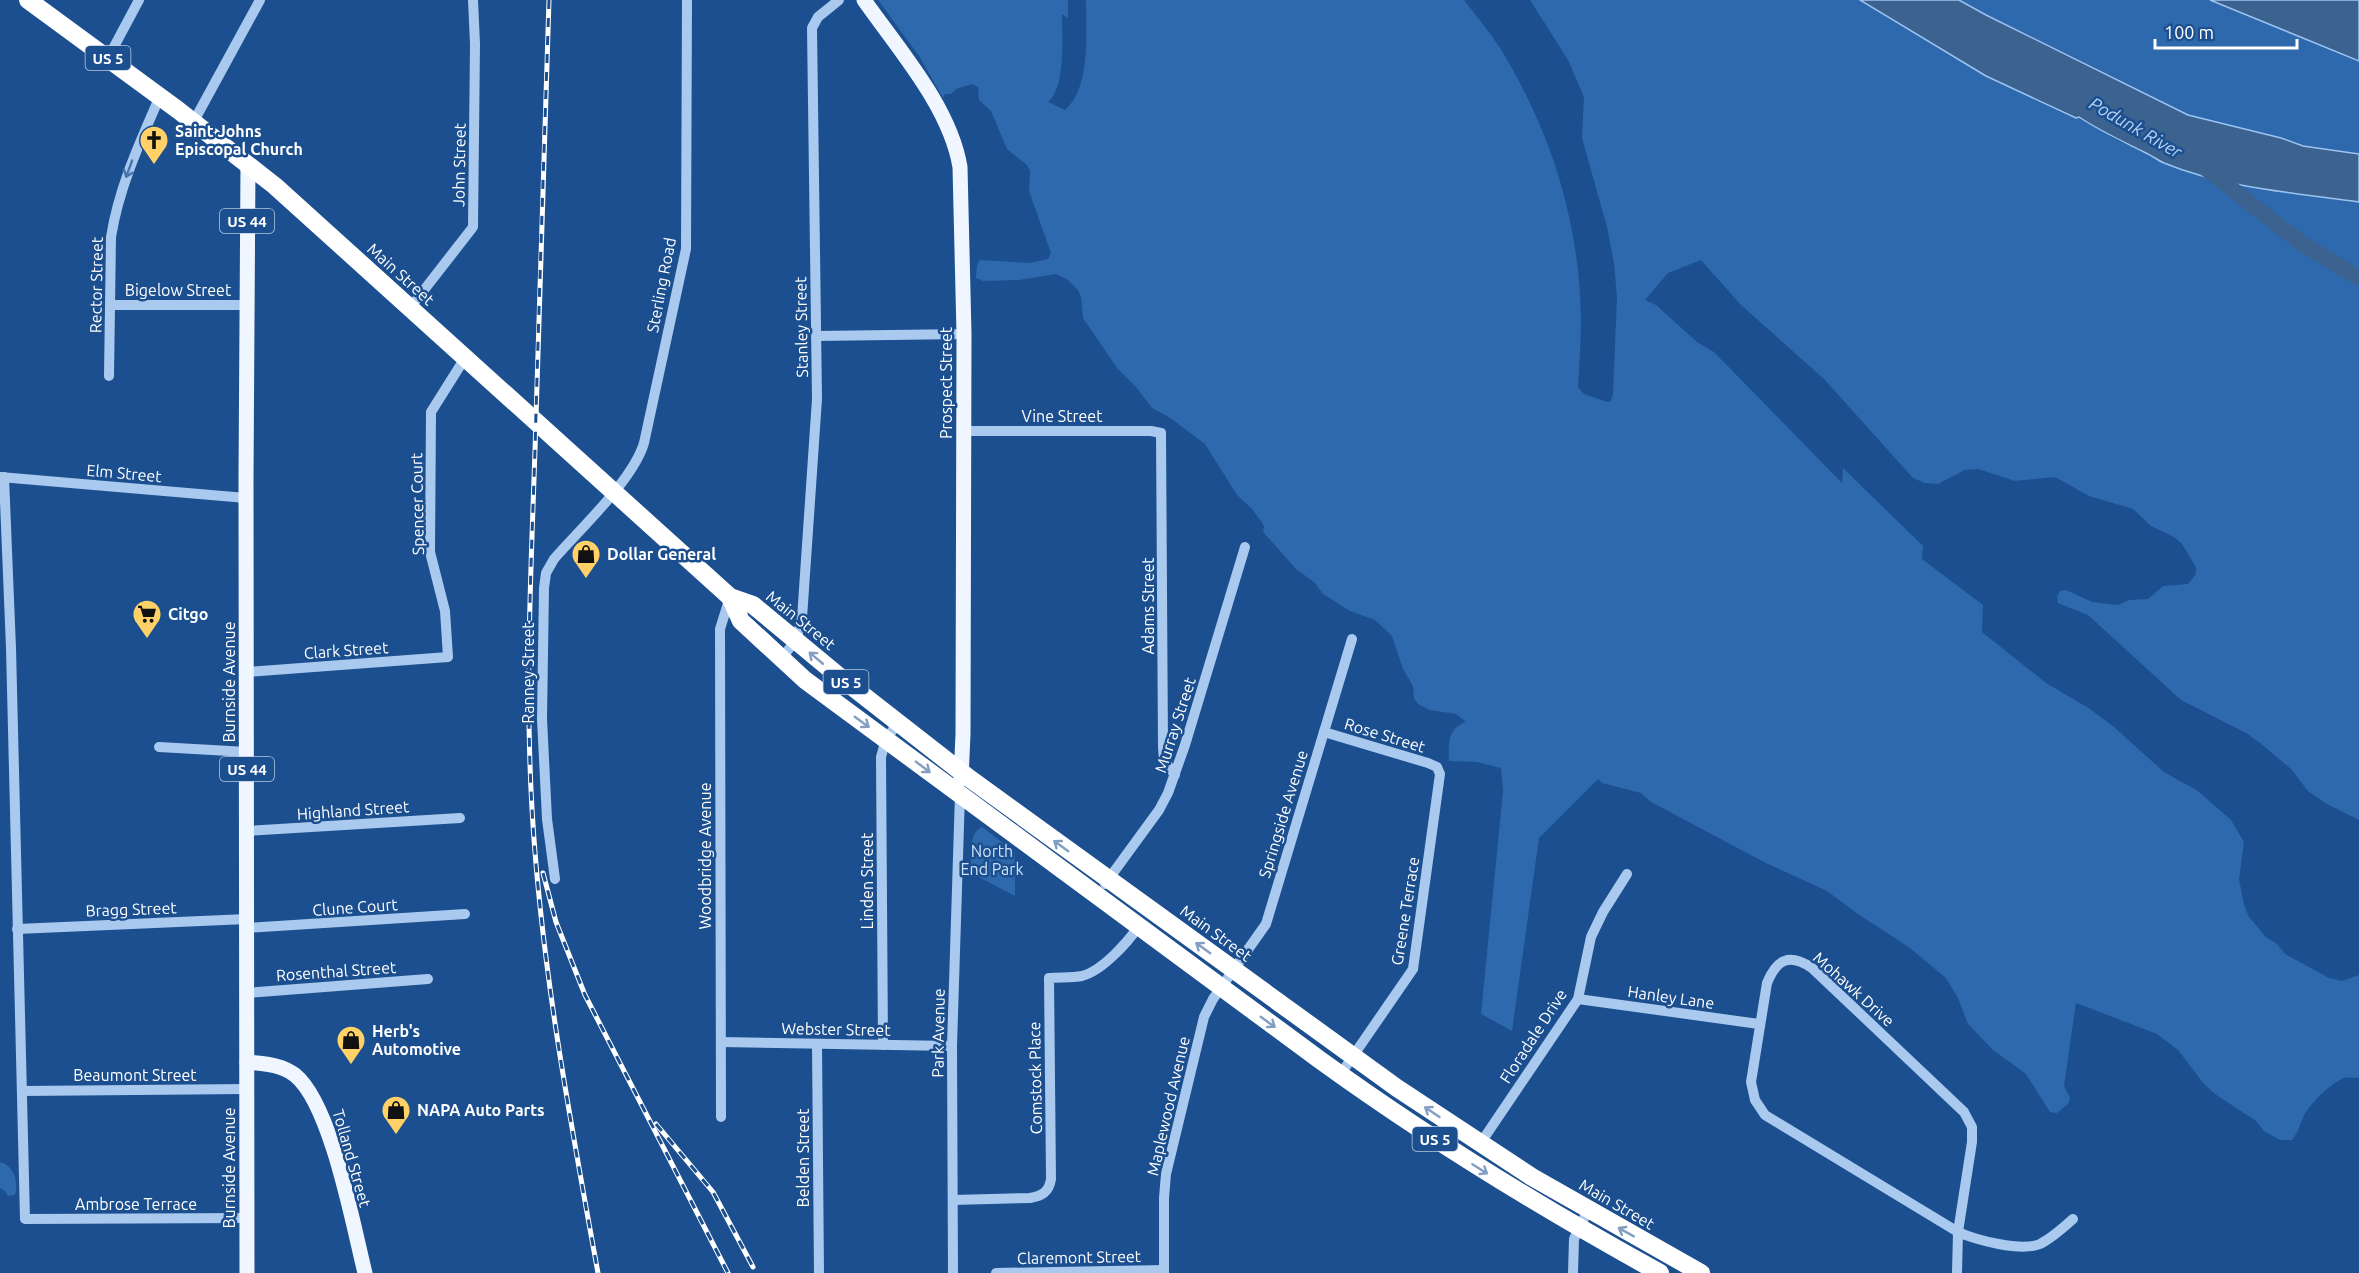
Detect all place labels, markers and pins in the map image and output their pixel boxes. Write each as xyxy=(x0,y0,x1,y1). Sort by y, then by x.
place label: Saint Johns Episcopal Church xyxy=(175,122,303,158)
church icon: Saint Johns Episcopal Church xyxy=(138,124,170,166)
shop icon: Dollar General xyxy=(570,538,602,580)
place label: Dollar General xyxy=(607,545,716,563)
supermarket icon: Citgo xyxy=(131,598,163,640)
place label: Citgo xyxy=(168,605,208,623)
place label: Herb's Automotive xyxy=(372,1022,461,1058)
shop icon: Herb's Automotive xyxy=(335,1024,367,1066)
shop icon: NAPA Auto Parts xyxy=(380,1094,412,1136)
place label: NAPA Auto Parts xyxy=(417,1101,545,1119)

